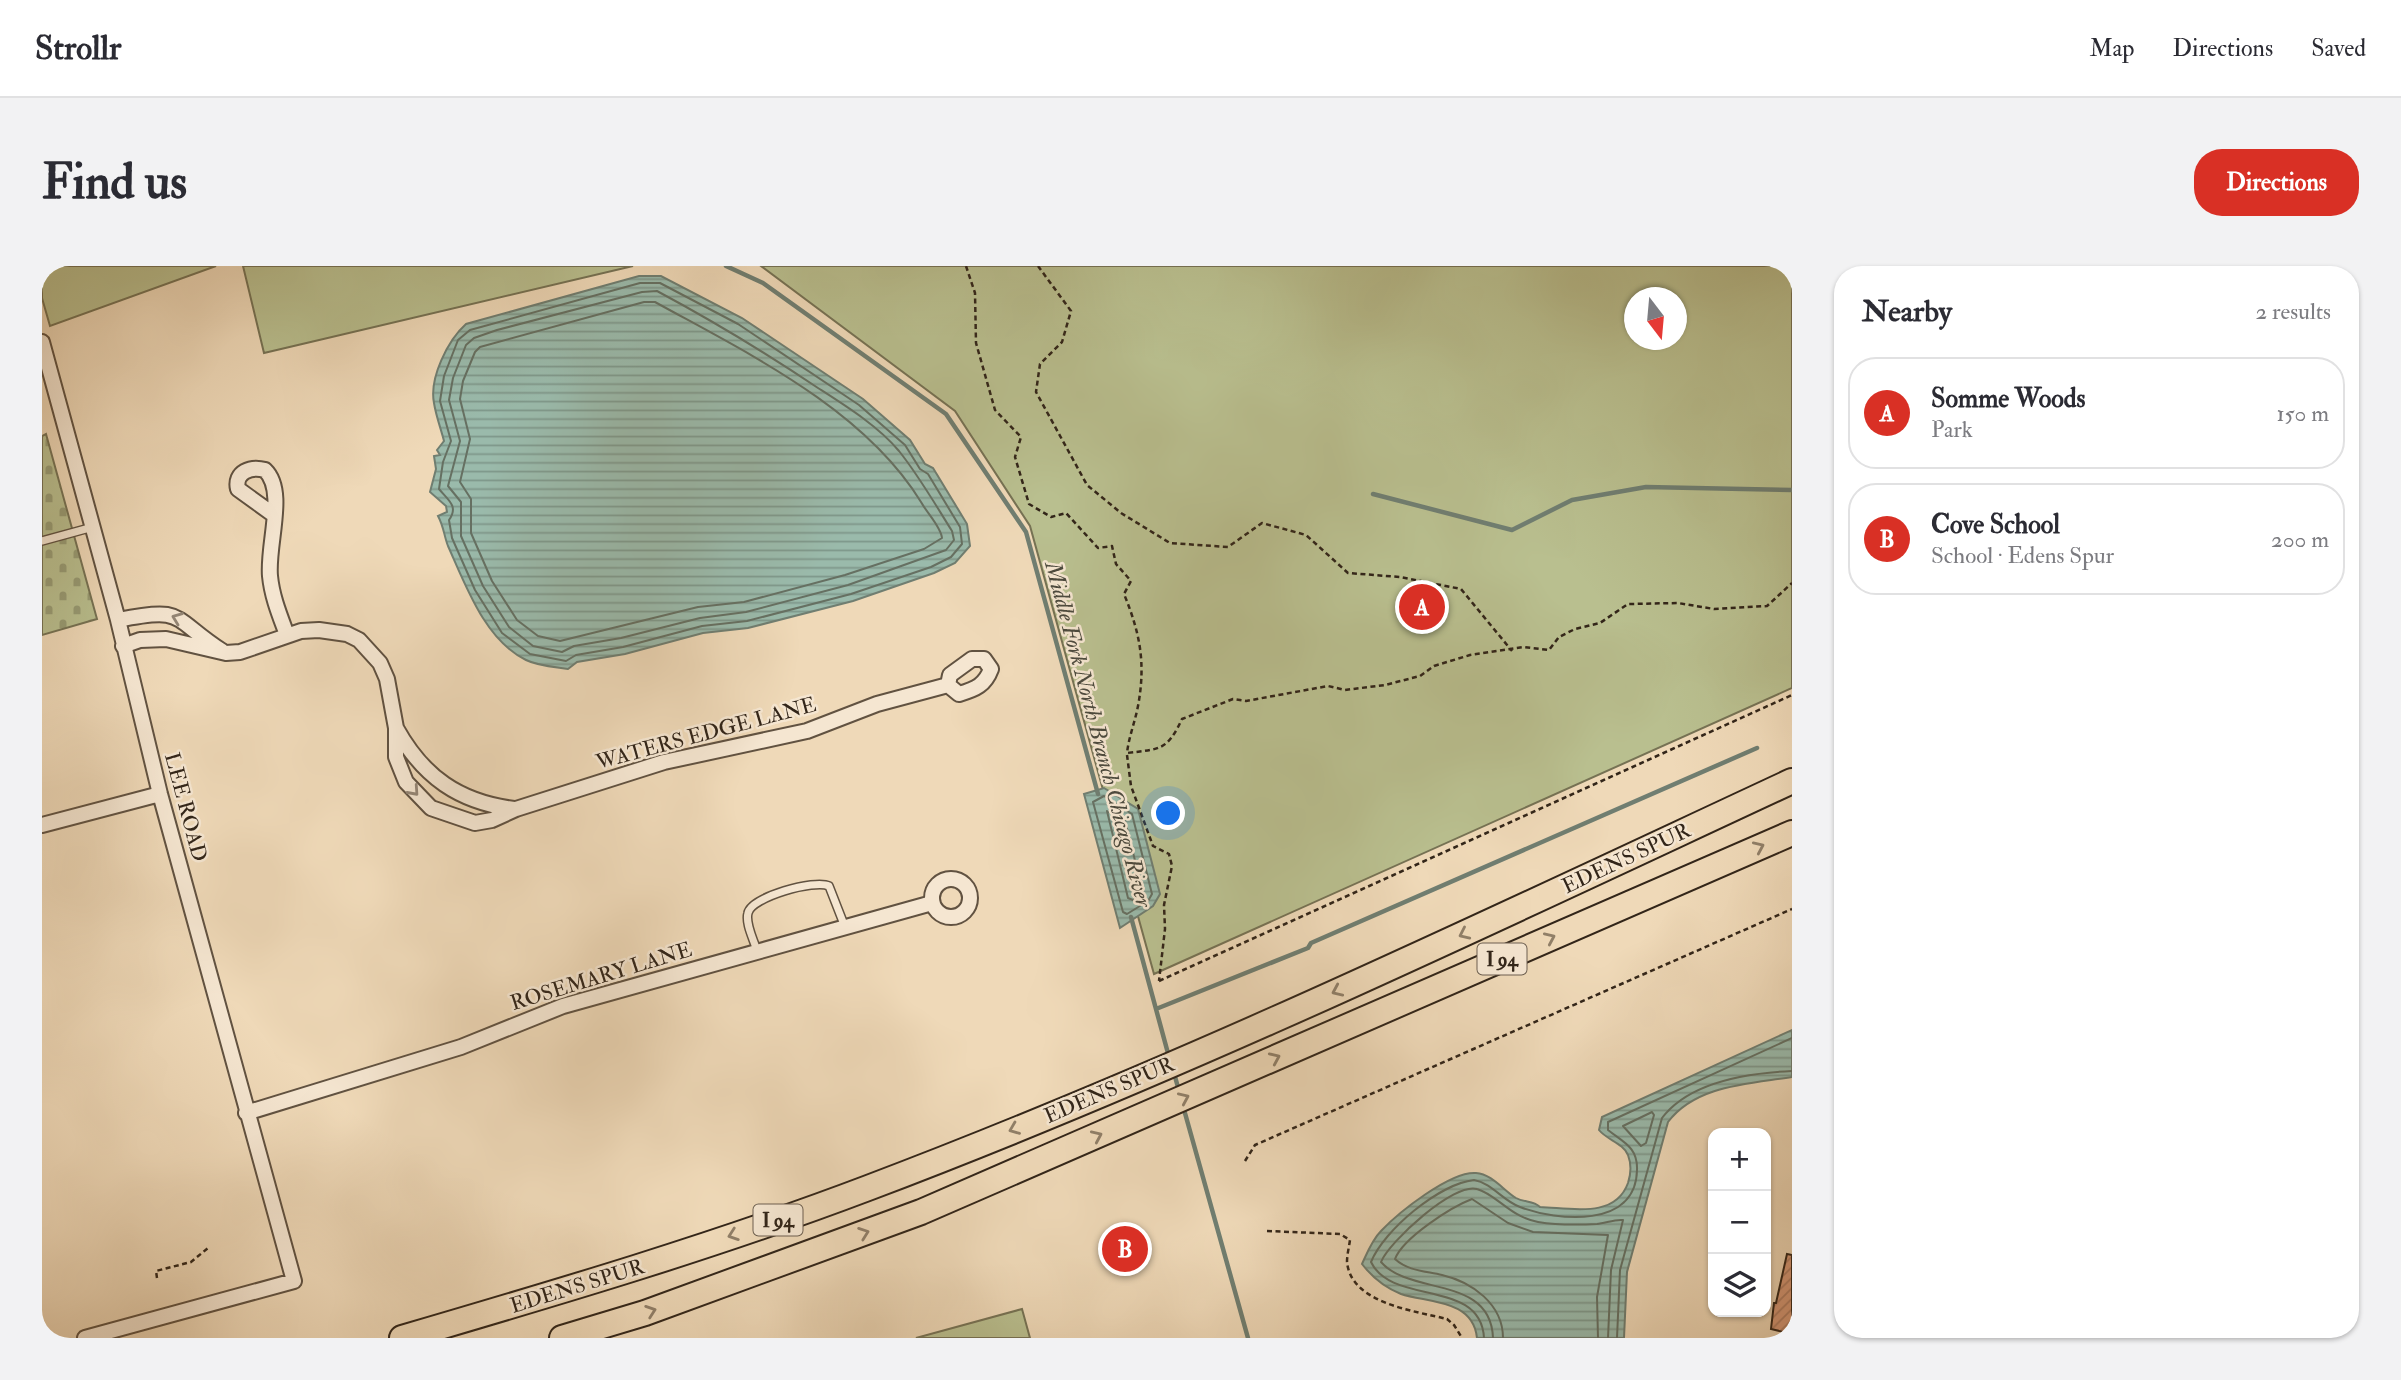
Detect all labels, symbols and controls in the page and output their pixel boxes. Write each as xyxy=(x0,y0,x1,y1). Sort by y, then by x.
text: Strollr xyxy=(35,28,121,69)
text: Map xyxy=(2089,33,2134,64)
text: Directions xyxy=(2172,33,2273,64)
text: Saved xyxy=(2311,33,2366,64)
button: Directions xyxy=(2194,149,2359,216)
text: Find us xyxy=(42,152,187,213)
north arrow xyxy=(1624,287,1687,350)
text: Nearby xyxy=(1862,293,1952,330)
text: 2 results xyxy=(2256,297,2331,326)
text: Somme Woods xyxy=(1931,383,2085,415)
text: A xyxy=(1880,399,1894,428)
text: 150 m xyxy=(2276,399,2329,428)
text: Park xyxy=(1931,415,1973,444)
text: Cove School xyxy=(1931,509,2060,541)
text: B xyxy=(1879,525,1895,554)
text: 200 m xyxy=(2271,525,2329,554)
text: School · Edens Spur xyxy=(1931,541,2114,570)
water label: Middle Fork North Branch Chicago River xyxy=(1038,556,1159,912)
pin: A xyxy=(1399,581,1445,633)
one-way arrow xyxy=(172,613,184,627)
street label: WATERS EDGE LANE xyxy=(592,691,819,776)
street label: LEE ROAD xyxy=(158,750,213,865)
one-way arrow xyxy=(406,783,418,796)
your location xyxy=(1151,796,1185,830)
street label: EDENS SPUR xyxy=(1558,817,1696,900)
one-way arrow xyxy=(1752,841,1764,855)
one-way arrow xyxy=(1458,925,1471,939)
one-way arrow xyxy=(1543,932,1556,946)
street label: ROSEMARY LANE xyxy=(507,936,695,1017)
road number: I 94 xyxy=(1478,944,1526,974)
one-way arrow xyxy=(1332,983,1344,997)
street label: EDENS SPUR xyxy=(1040,1051,1179,1130)
one-way arrow xyxy=(1268,1053,1280,1067)
one-way arrow xyxy=(1176,1092,1189,1106)
one-way arrow xyxy=(1009,1121,1021,1135)
map controls xyxy=(1708,1128,1771,1317)
button: + xyxy=(1708,1128,1771,1191)
one-way arrow xyxy=(1089,1130,1102,1144)
button: − xyxy=(1708,1191,1771,1254)
road number: I 94 xyxy=(754,1204,802,1236)
pin: B xyxy=(1102,1223,1148,1275)
one-way arrow xyxy=(727,1227,739,1241)
one-way arrow xyxy=(858,1228,870,1242)
street label: EDENS SPUR xyxy=(507,1253,648,1320)
button: layers xyxy=(1708,1254,1771,1317)
one-way arrow xyxy=(644,1305,656,1319)

